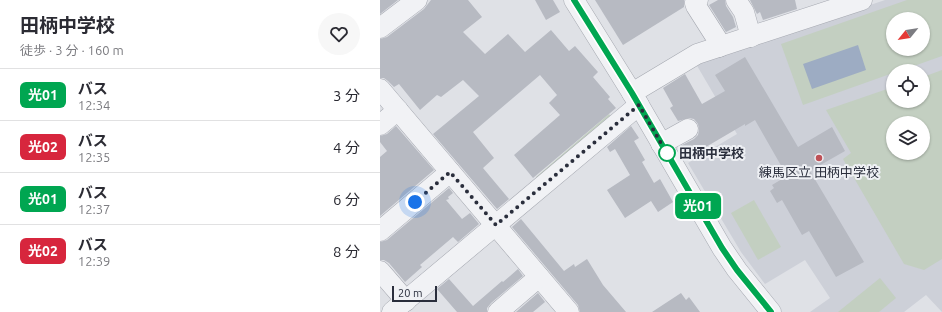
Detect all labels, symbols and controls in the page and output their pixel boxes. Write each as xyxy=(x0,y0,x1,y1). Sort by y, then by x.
north arrow xyxy=(886,12,930,56)
map controls xyxy=(886,12,930,160)
button: heart xyxy=(318,13,360,55)
text: 田柄中学校 xyxy=(20,14,115,36)
text: 徒歩 · 3 分 · 160 m xyxy=(20,43,124,57)
button: locate xyxy=(886,64,930,108)
text: バス xyxy=(78,80,108,97)
text: 光01 xyxy=(28,87,58,103)
text: 3 分 xyxy=(333,87,360,104)
text: 12:34 xyxy=(78,98,110,112)
button: layers xyxy=(886,116,930,160)
text: バス xyxy=(78,132,108,149)
text: 光02 xyxy=(28,139,58,155)
text: 4 分 xyxy=(333,139,360,156)
marker: 田柄中学校 xyxy=(658,144,676,162)
place label: 田柄中学校 xyxy=(679,146,744,160)
text: 12:35 xyxy=(78,150,110,164)
marker: 練馬区立 田柄中学校 xyxy=(814,153,824,163)
place label: 練馬区立 田柄中学校 xyxy=(759,165,879,179)
text: バス xyxy=(78,184,108,201)
text: 光01 xyxy=(28,191,58,207)
text: 6 分 xyxy=(333,191,360,208)
your location xyxy=(405,192,425,212)
line badge: 光01 xyxy=(675,193,721,219)
text: 光01 xyxy=(683,198,713,214)
text: 12:37 xyxy=(78,202,110,216)
text: バス xyxy=(78,236,108,253)
text: 光02 xyxy=(28,243,58,259)
text: 8 分 xyxy=(333,243,360,260)
text: 12:39 xyxy=(78,254,110,268)
scale bar xyxy=(392,284,437,303)
text: 20 m xyxy=(398,287,422,299)

